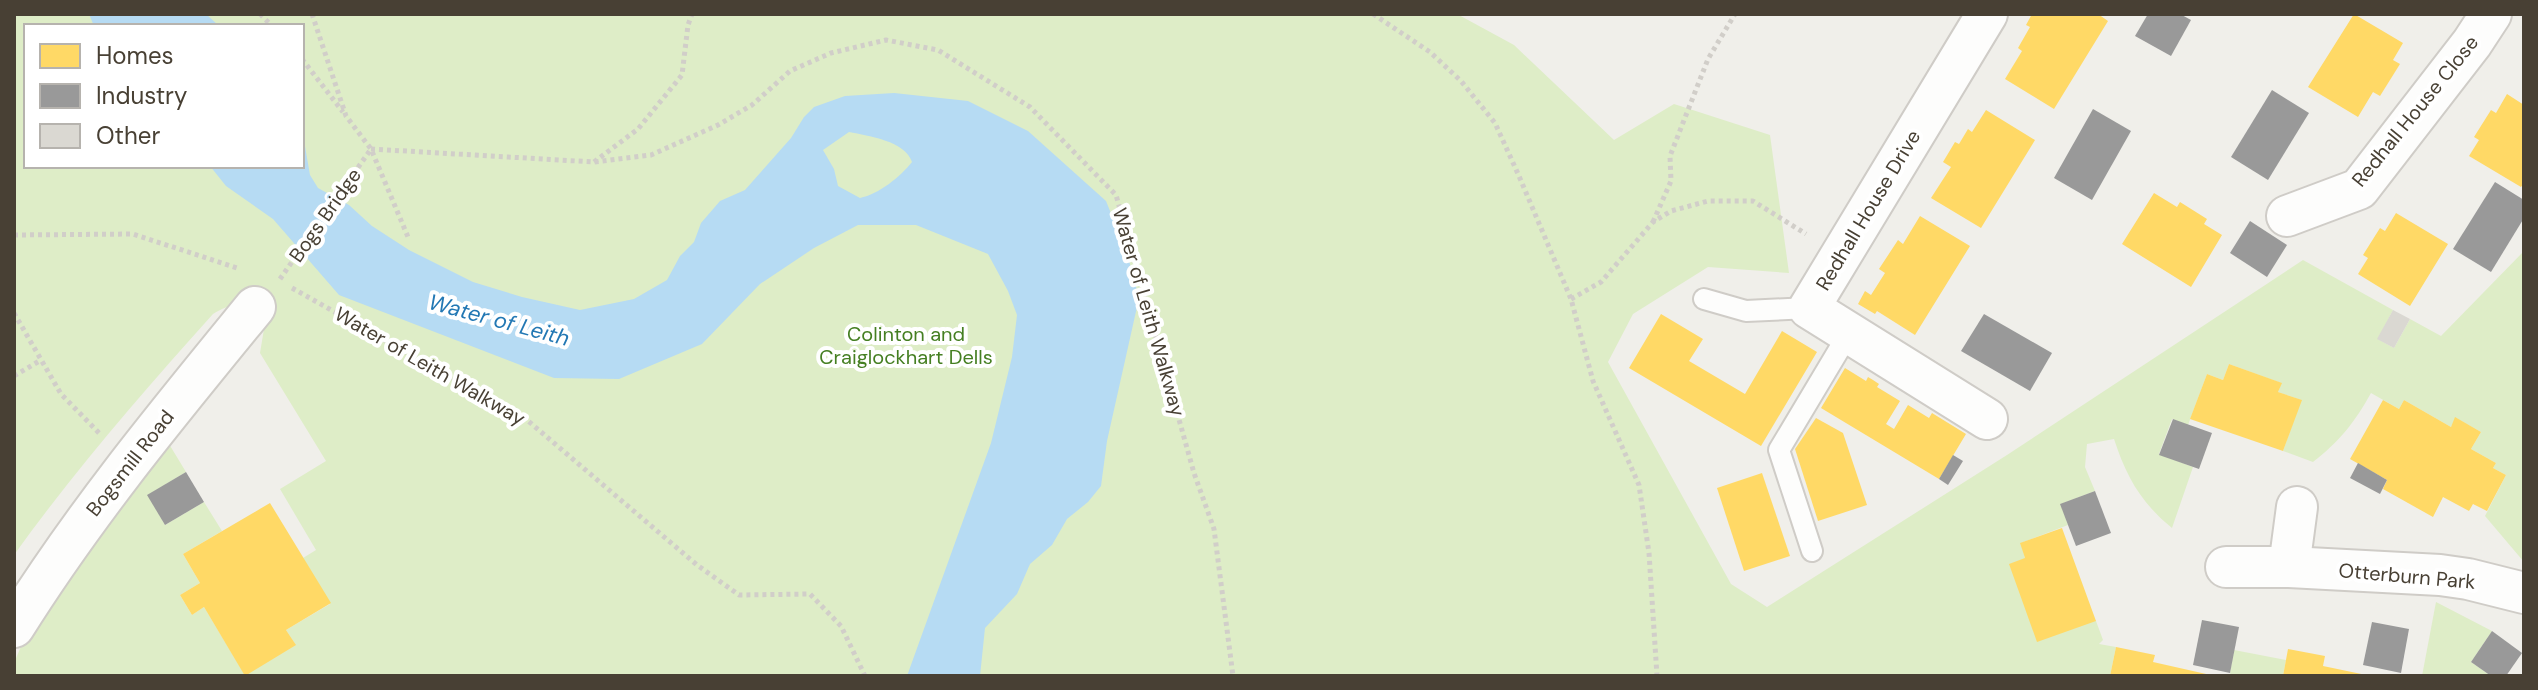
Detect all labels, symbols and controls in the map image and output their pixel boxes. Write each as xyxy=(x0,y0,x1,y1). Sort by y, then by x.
legend xyxy=(24,24,304,168)
street label: Redhall House Close xyxy=(2346,30,2484,192)
text: Homes xyxy=(96,40,174,71)
text: Industry xyxy=(96,80,187,111)
text: Other xyxy=(96,120,160,151)
street label: Redhall House Drive xyxy=(1810,125,1926,295)
street label: Bogs Bridge xyxy=(283,163,367,267)
street label: Water of Leith Walkway xyxy=(1107,205,1191,419)
water label: Water of Leith xyxy=(425,287,573,353)
street label: Water of Leith Walkway xyxy=(330,301,530,431)
park label: Colinton and Craiglockhart Dells xyxy=(819,321,993,370)
street label: Bogsmill Road xyxy=(80,405,180,521)
street label: Otterburn Park xyxy=(2337,557,2477,595)

